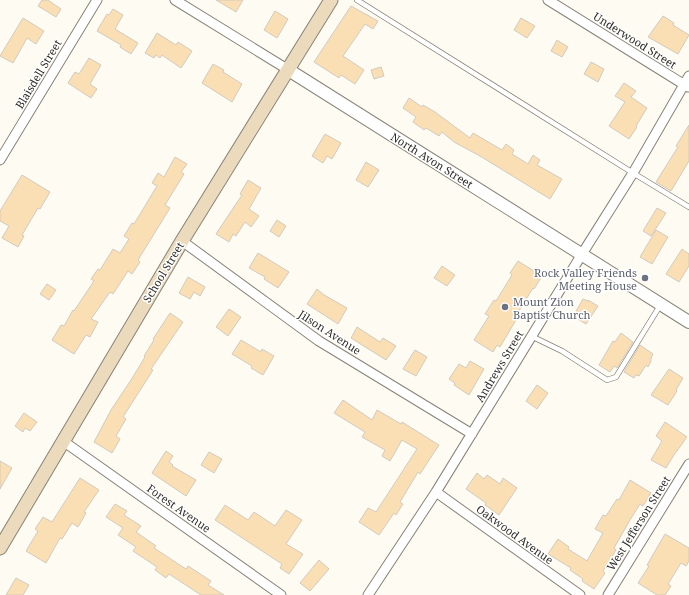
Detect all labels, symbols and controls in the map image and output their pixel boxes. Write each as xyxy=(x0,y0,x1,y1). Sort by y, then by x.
street label: Underwood Street xyxy=(591,8,679,72)
street label: Blaisdell Street xyxy=(11,36,65,111)
street label: North Avon Street xyxy=(388,129,476,191)
street label: School Street xyxy=(139,239,187,305)
place label: Rock Valley Friends Meeting House xyxy=(534,265,637,293)
marker: Rock Valley Friends Meeting House xyxy=(640,273,650,283)
place label: Mount Zion Baptist Church xyxy=(513,294,591,322)
marker: Mount Zion Baptist Church xyxy=(500,302,510,312)
street label: Jilson Avenue xyxy=(295,306,364,358)
street label: Andrews Street xyxy=(472,327,526,404)
street label: West Jefferson Street xyxy=(603,473,673,573)
street label: Forest Avenue xyxy=(144,480,214,536)
street label: Oakwood Avenue xyxy=(473,501,557,567)

